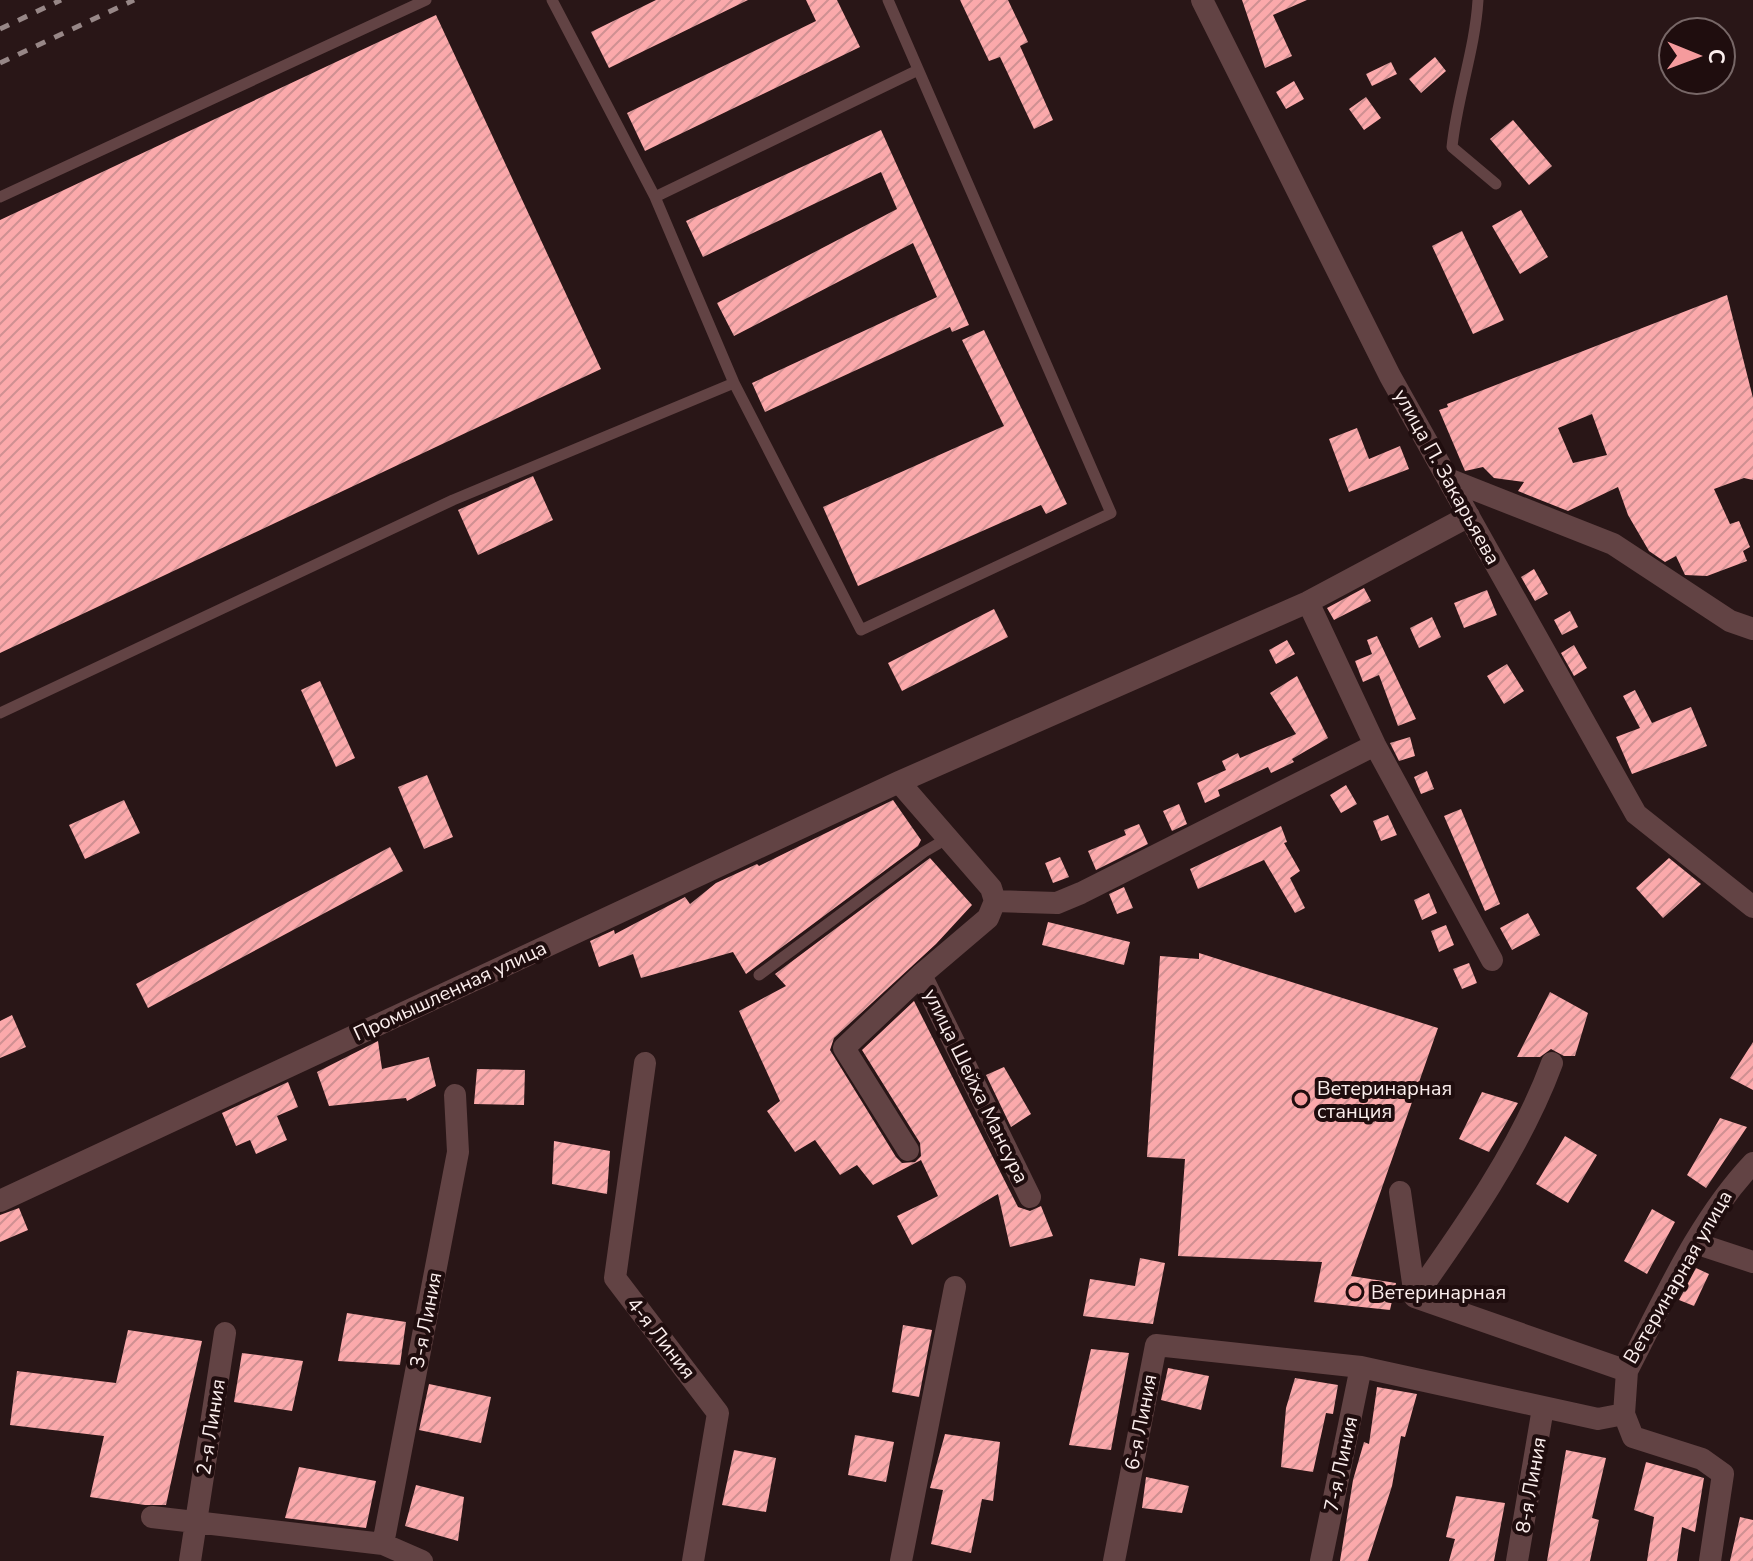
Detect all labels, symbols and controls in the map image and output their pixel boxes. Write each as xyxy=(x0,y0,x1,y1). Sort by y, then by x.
north arrow xyxy=(1657,16,1737,96)
text: С xyxy=(1701,49,1731,64)
street label: улица П. Закарьяева xyxy=(1387,384,1507,570)
street label: Промышленная улица xyxy=(349,934,551,1048)
street label: улица Шейха Мансура xyxy=(917,984,1035,1188)
place label: Ветеринарная станция xyxy=(1317,1075,1452,1125)
marker: Ветеринарная станция xyxy=(1292,1090,1310,1108)
street label: Ветеринарная улица xyxy=(1617,1185,1739,1369)
street label: 3-я Линия xyxy=(403,1270,449,1370)
place label: Ветеринарная xyxy=(1371,1279,1506,1306)
marker: Ветеринарная xyxy=(1346,1283,1364,1301)
street label: 4-я Линия xyxy=(620,1291,702,1385)
street label: 6-я Линия xyxy=(1118,1372,1164,1472)
street label: 2-я Линия xyxy=(190,1377,232,1477)
street label: 7-я Линия xyxy=(1318,1414,1364,1514)
street label: 8-я Линия xyxy=(1509,1435,1553,1535)

